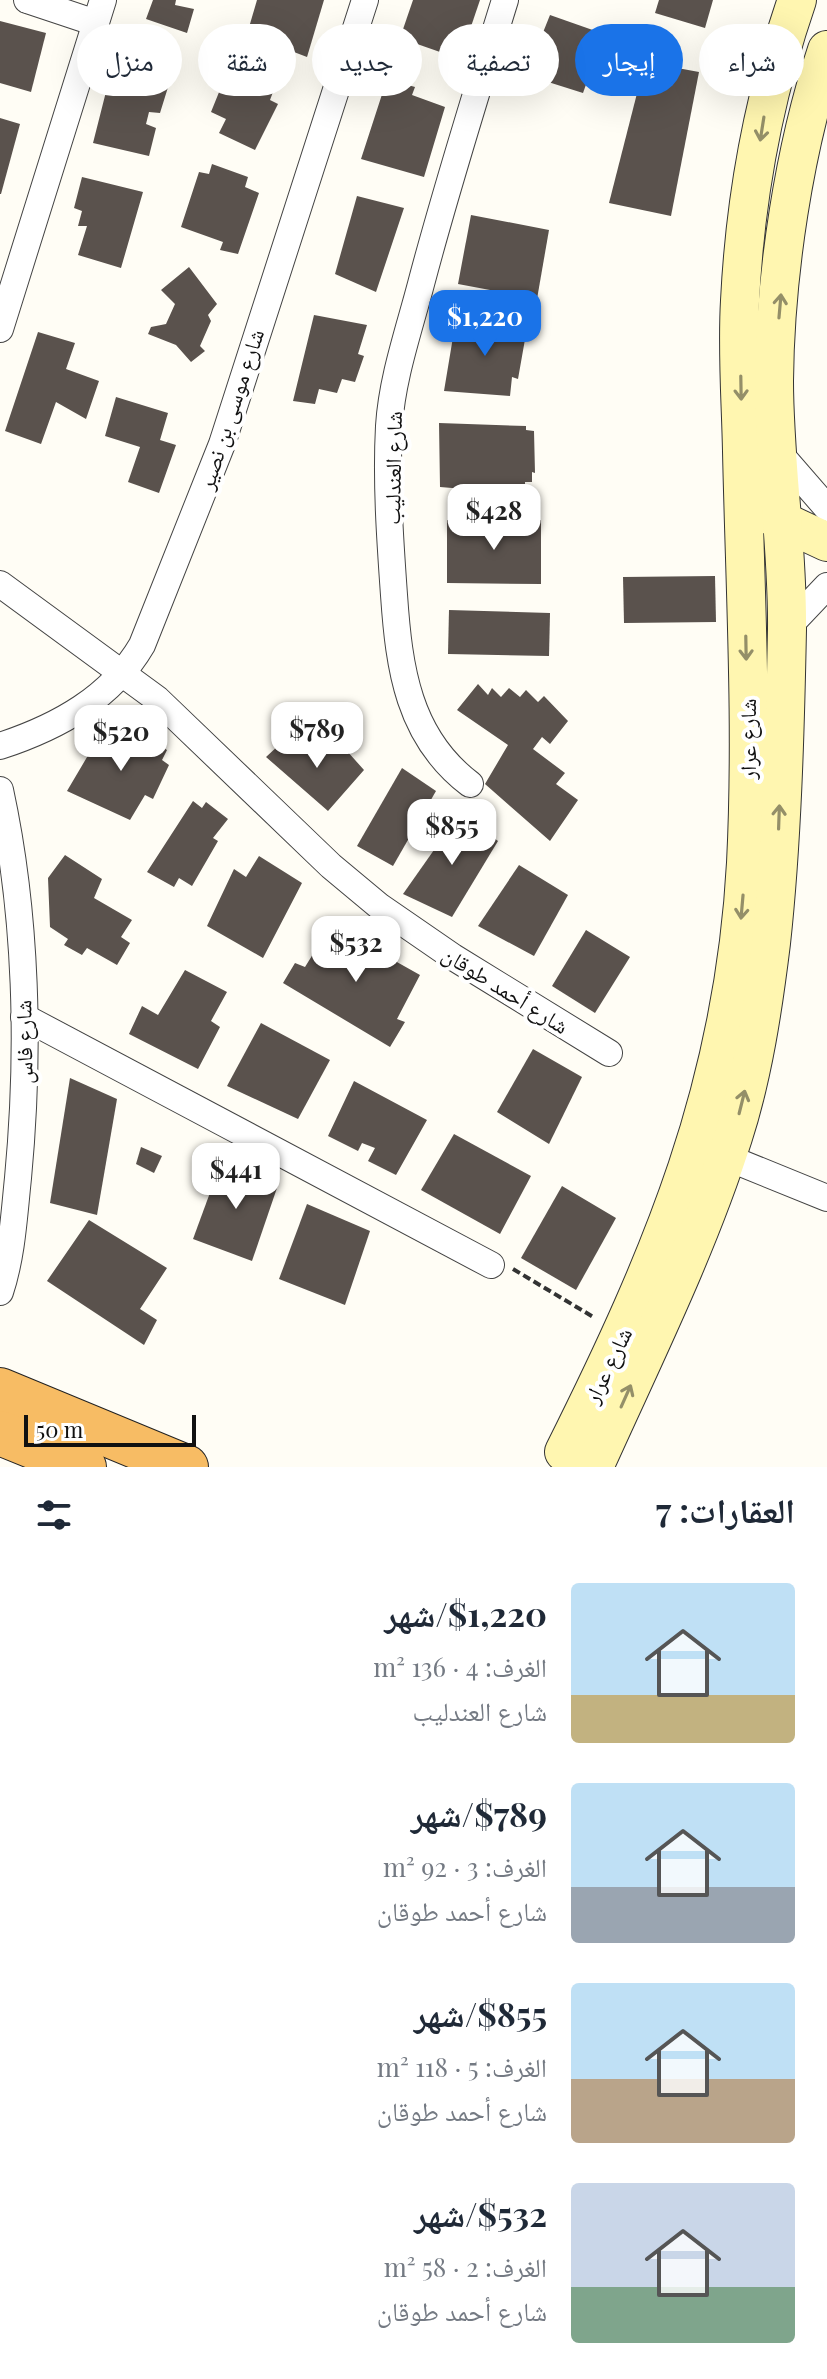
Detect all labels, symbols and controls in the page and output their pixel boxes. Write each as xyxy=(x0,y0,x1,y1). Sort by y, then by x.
chip: منزل xyxy=(77,24,182,96)
chip: شقة xyxy=(198,24,296,96)
chip: جديد xyxy=(312,24,422,96)
chip: تصفية xyxy=(438,24,559,96)
chip: إيجار xyxy=(575,24,683,96)
chip: شراء xyxy=(699,24,804,96)
one-way arrow xyxy=(754,116,769,141)
pin: $1,220 xyxy=(420,290,550,358)
one-way arrow xyxy=(773,293,788,320)
text: $1,220 xyxy=(447,298,523,333)
street label: شارع موسى بن نصير xyxy=(190,325,270,494)
one-way arrow xyxy=(733,374,748,401)
street label: شارع العندليب xyxy=(376,411,408,525)
pin: $428 xyxy=(447,484,541,552)
text: $428 xyxy=(466,492,522,527)
one-way arrow xyxy=(739,634,754,661)
street label: شارع عرار xyxy=(732,698,762,781)
pin: $789 xyxy=(270,702,364,770)
pin: $520 xyxy=(74,705,168,773)
text: $789 xyxy=(289,710,345,745)
text: $520 xyxy=(92,713,150,748)
pin: $855 xyxy=(405,799,499,867)
one-way arrow xyxy=(771,804,786,831)
text: $855 xyxy=(425,807,479,842)
one-way arrow xyxy=(734,893,749,920)
pin: $532 xyxy=(309,916,403,984)
text: $532 xyxy=(329,924,383,959)
street label: شارع أحمد طوقان xyxy=(437,938,575,1040)
street label: شارع فاس xyxy=(7,1000,39,1084)
one-way arrow xyxy=(735,1090,750,1116)
pin: $441 xyxy=(189,1143,283,1211)
text: $441 xyxy=(210,1151,262,1186)
street label: شارع عرار xyxy=(575,1322,638,1409)
one-way arrow xyxy=(619,1384,634,1408)
scale bar xyxy=(24,1411,196,1447)
text: 50 m xyxy=(36,1414,83,1444)
text: العقارات: 7 xyxy=(656,1486,795,1532)
icon: filters xyxy=(32,1493,76,1537)
text: $1,220/شهر xyxy=(385,1590,547,1636)
icon: home xyxy=(635,1615,731,1711)
text: الغرف: 4 · 136 m² xyxy=(373,1649,547,1684)
text: شارع العندليب xyxy=(413,1693,547,1728)
text: $789/شهر xyxy=(411,1790,547,1836)
icon: home xyxy=(635,1815,731,1911)
text: الغرف: 3 · 92 m² xyxy=(383,1849,547,1884)
text: شارع أحمد طوقان xyxy=(377,1893,547,1928)
text: $855/شهر xyxy=(414,1990,547,2036)
icon: home xyxy=(635,2015,731,2111)
text: الغرف: 5 · 118 m² xyxy=(377,2049,547,2084)
text: شارع أحمد طوقان xyxy=(377,2093,547,2128)
text: $532/شهر xyxy=(414,2190,547,2236)
icon: home xyxy=(635,2215,731,2311)
text: الغرف: 2 · 58 m² xyxy=(384,2249,547,2284)
text: شارع أحمد طوقان xyxy=(377,2293,547,2328)

